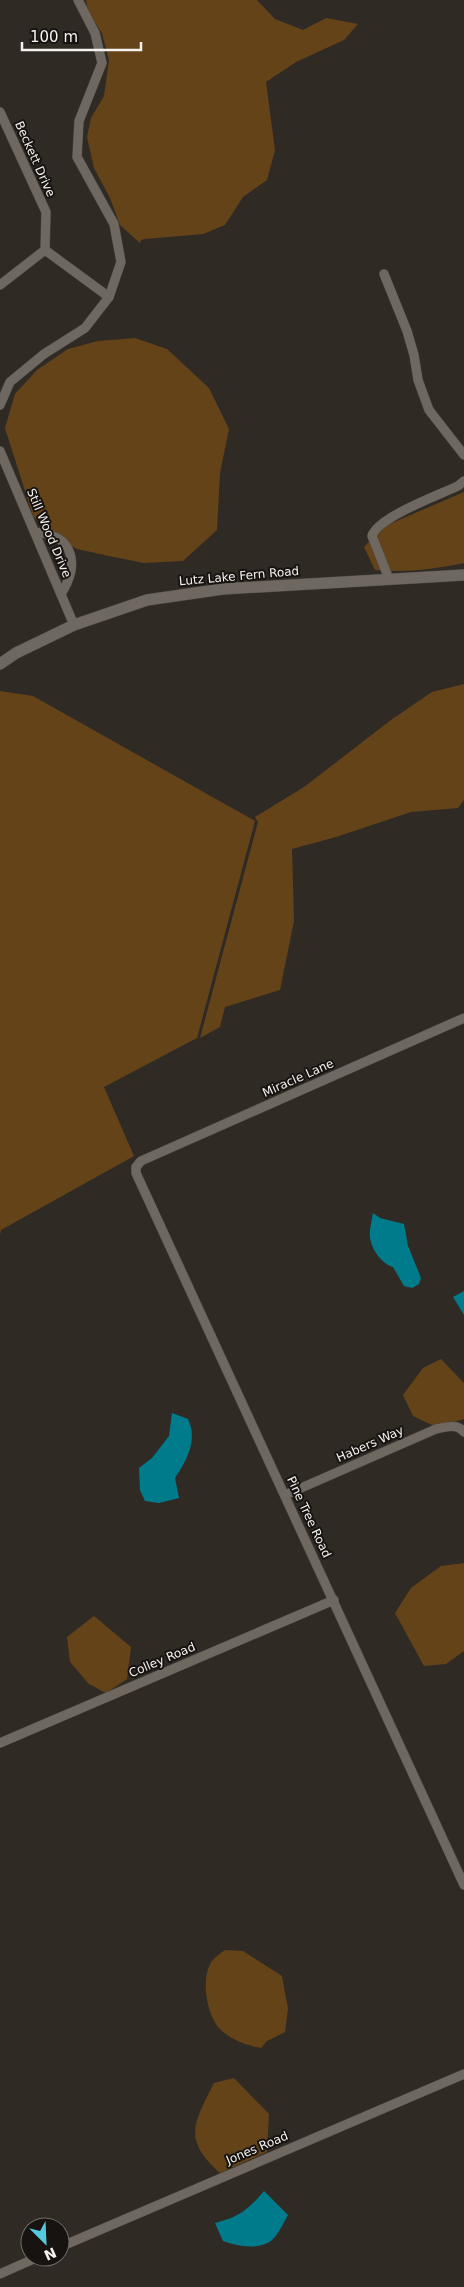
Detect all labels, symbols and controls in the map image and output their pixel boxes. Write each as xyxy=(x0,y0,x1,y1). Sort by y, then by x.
scale bar xyxy=(22,20,141,52)
text: 100 m xyxy=(30,28,78,46)
street label: Beckett Drive xyxy=(12,119,58,199)
street label: Still Wood Drive xyxy=(24,486,74,580)
street label: Lutz Lake Fern Road xyxy=(178,564,300,588)
street label: Miracle Lane xyxy=(260,1056,336,1100)
street label: Habers Way xyxy=(334,1423,406,1465)
street label: Pine Tree Road xyxy=(284,1474,334,1560)
street label: Colley Road xyxy=(127,1640,197,1680)
street label: Jones Road xyxy=(223,2129,290,2168)
north arrow xyxy=(20,2217,70,2267)
text: N xyxy=(42,2244,59,2264)

